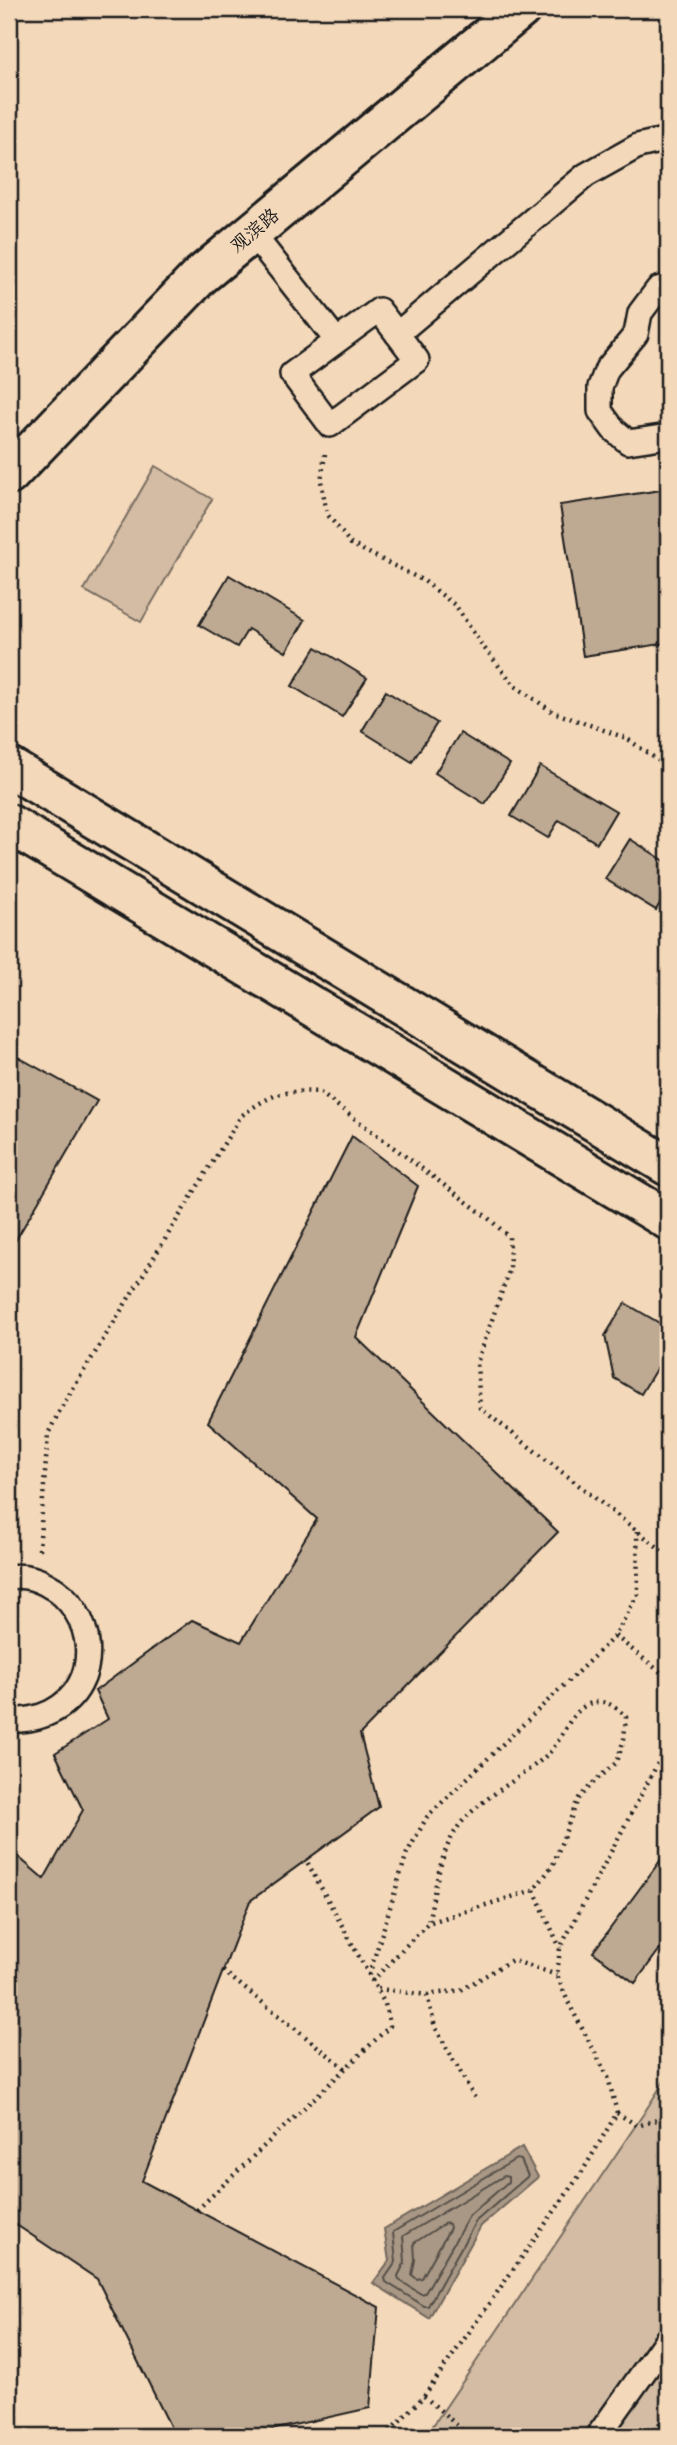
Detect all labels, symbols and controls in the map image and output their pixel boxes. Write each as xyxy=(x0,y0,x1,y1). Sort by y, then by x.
street label: 观滨路 xyxy=(226,204,284,258)

